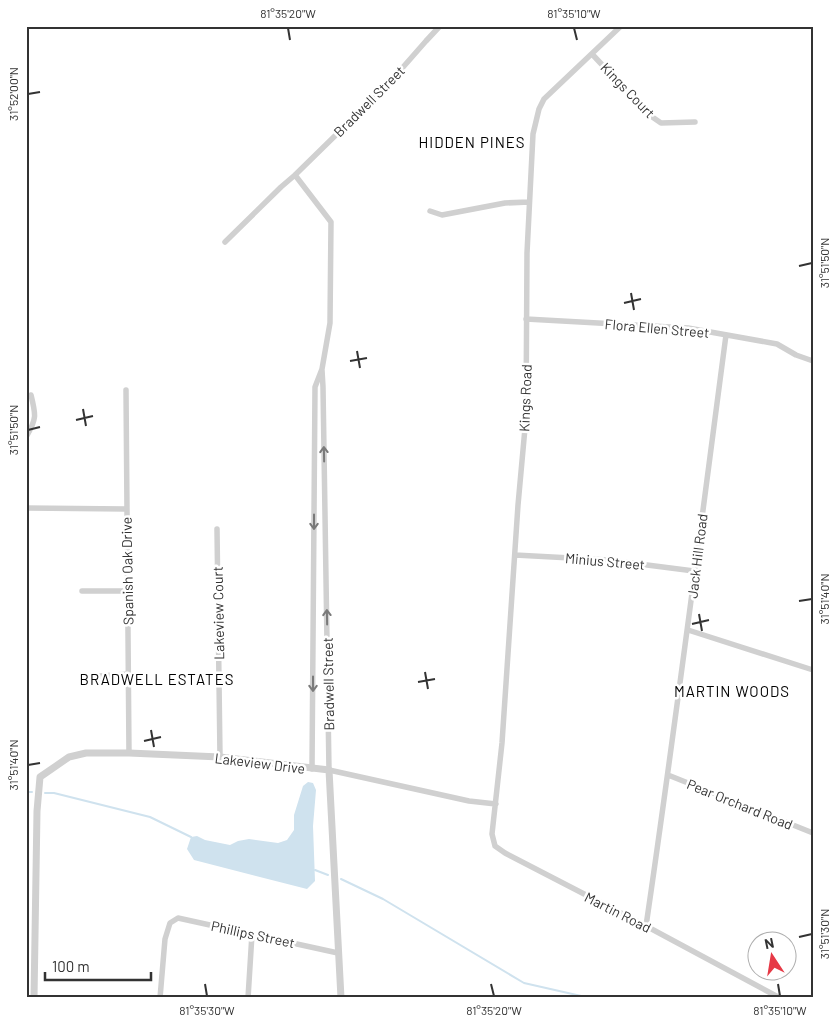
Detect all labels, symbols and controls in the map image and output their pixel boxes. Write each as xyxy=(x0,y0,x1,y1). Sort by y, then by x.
text: 81°35'20"W xyxy=(260,6,316,20)
text: 81°35'10"W xyxy=(547,6,601,20)
street label: Kings Court xyxy=(597,59,659,121)
street label: Bradwell Street xyxy=(330,62,408,140)
text: 31°52'00"N xyxy=(6,67,20,121)
district label: HIDDEN PINES xyxy=(419,133,525,151)
text: 31°51'50"N xyxy=(817,238,831,288)
street label: Flora Ellen Street xyxy=(604,315,710,341)
street label: Kings Road xyxy=(515,364,535,432)
text: 31°51'50"N xyxy=(6,405,20,455)
one-way arrow xyxy=(320,446,329,462)
street label: Jack Hill Road xyxy=(683,513,711,599)
one-way arrow xyxy=(309,514,319,530)
street label: Spanish Oak Drive xyxy=(118,517,136,625)
street label: Minius Street xyxy=(564,549,646,573)
street label: Lakeview Court xyxy=(209,566,227,660)
text: 31°51'40"N xyxy=(817,573,831,625)
one-way arrow xyxy=(322,609,332,625)
street label: Bradwell Street xyxy=(319,637,337,731)
district label: BRADWELL ESTATES xyxy=(80,670,235,688)
one-way arrow xyxy=(308,676,318,692)
district label: MARTIN WOODS xyxy=(674,682,790,700)
text: 31°51'40"N xyxy=(6,739,20,791)
street label: Lakeview Drive xyxy=(214,749,306,777)
street label: Pear Orchard Road xyxy=(685,775,795,833)
street label: Martin Road xyxy=(582,888,654,936)
text: 31°51'30"N xyxy=(817,909,831,959)
street label: Phillips Street xyxy=(210,917,296,951)
north arrow xyxy=(746,932,796,982)
text: N xyxy=(763,934,776,952)
scale bar xyxy=(45,949,151,981)
text: 100 m xyxy=(52,957,90,975)
text: 81°35'30"W xyxy=(179,1003,235,1017)
text: 81°35'20"W xyxy=(466,1003,522,1017)
text: 81°35'10"W xyxy=(753,1003,807,1017)

